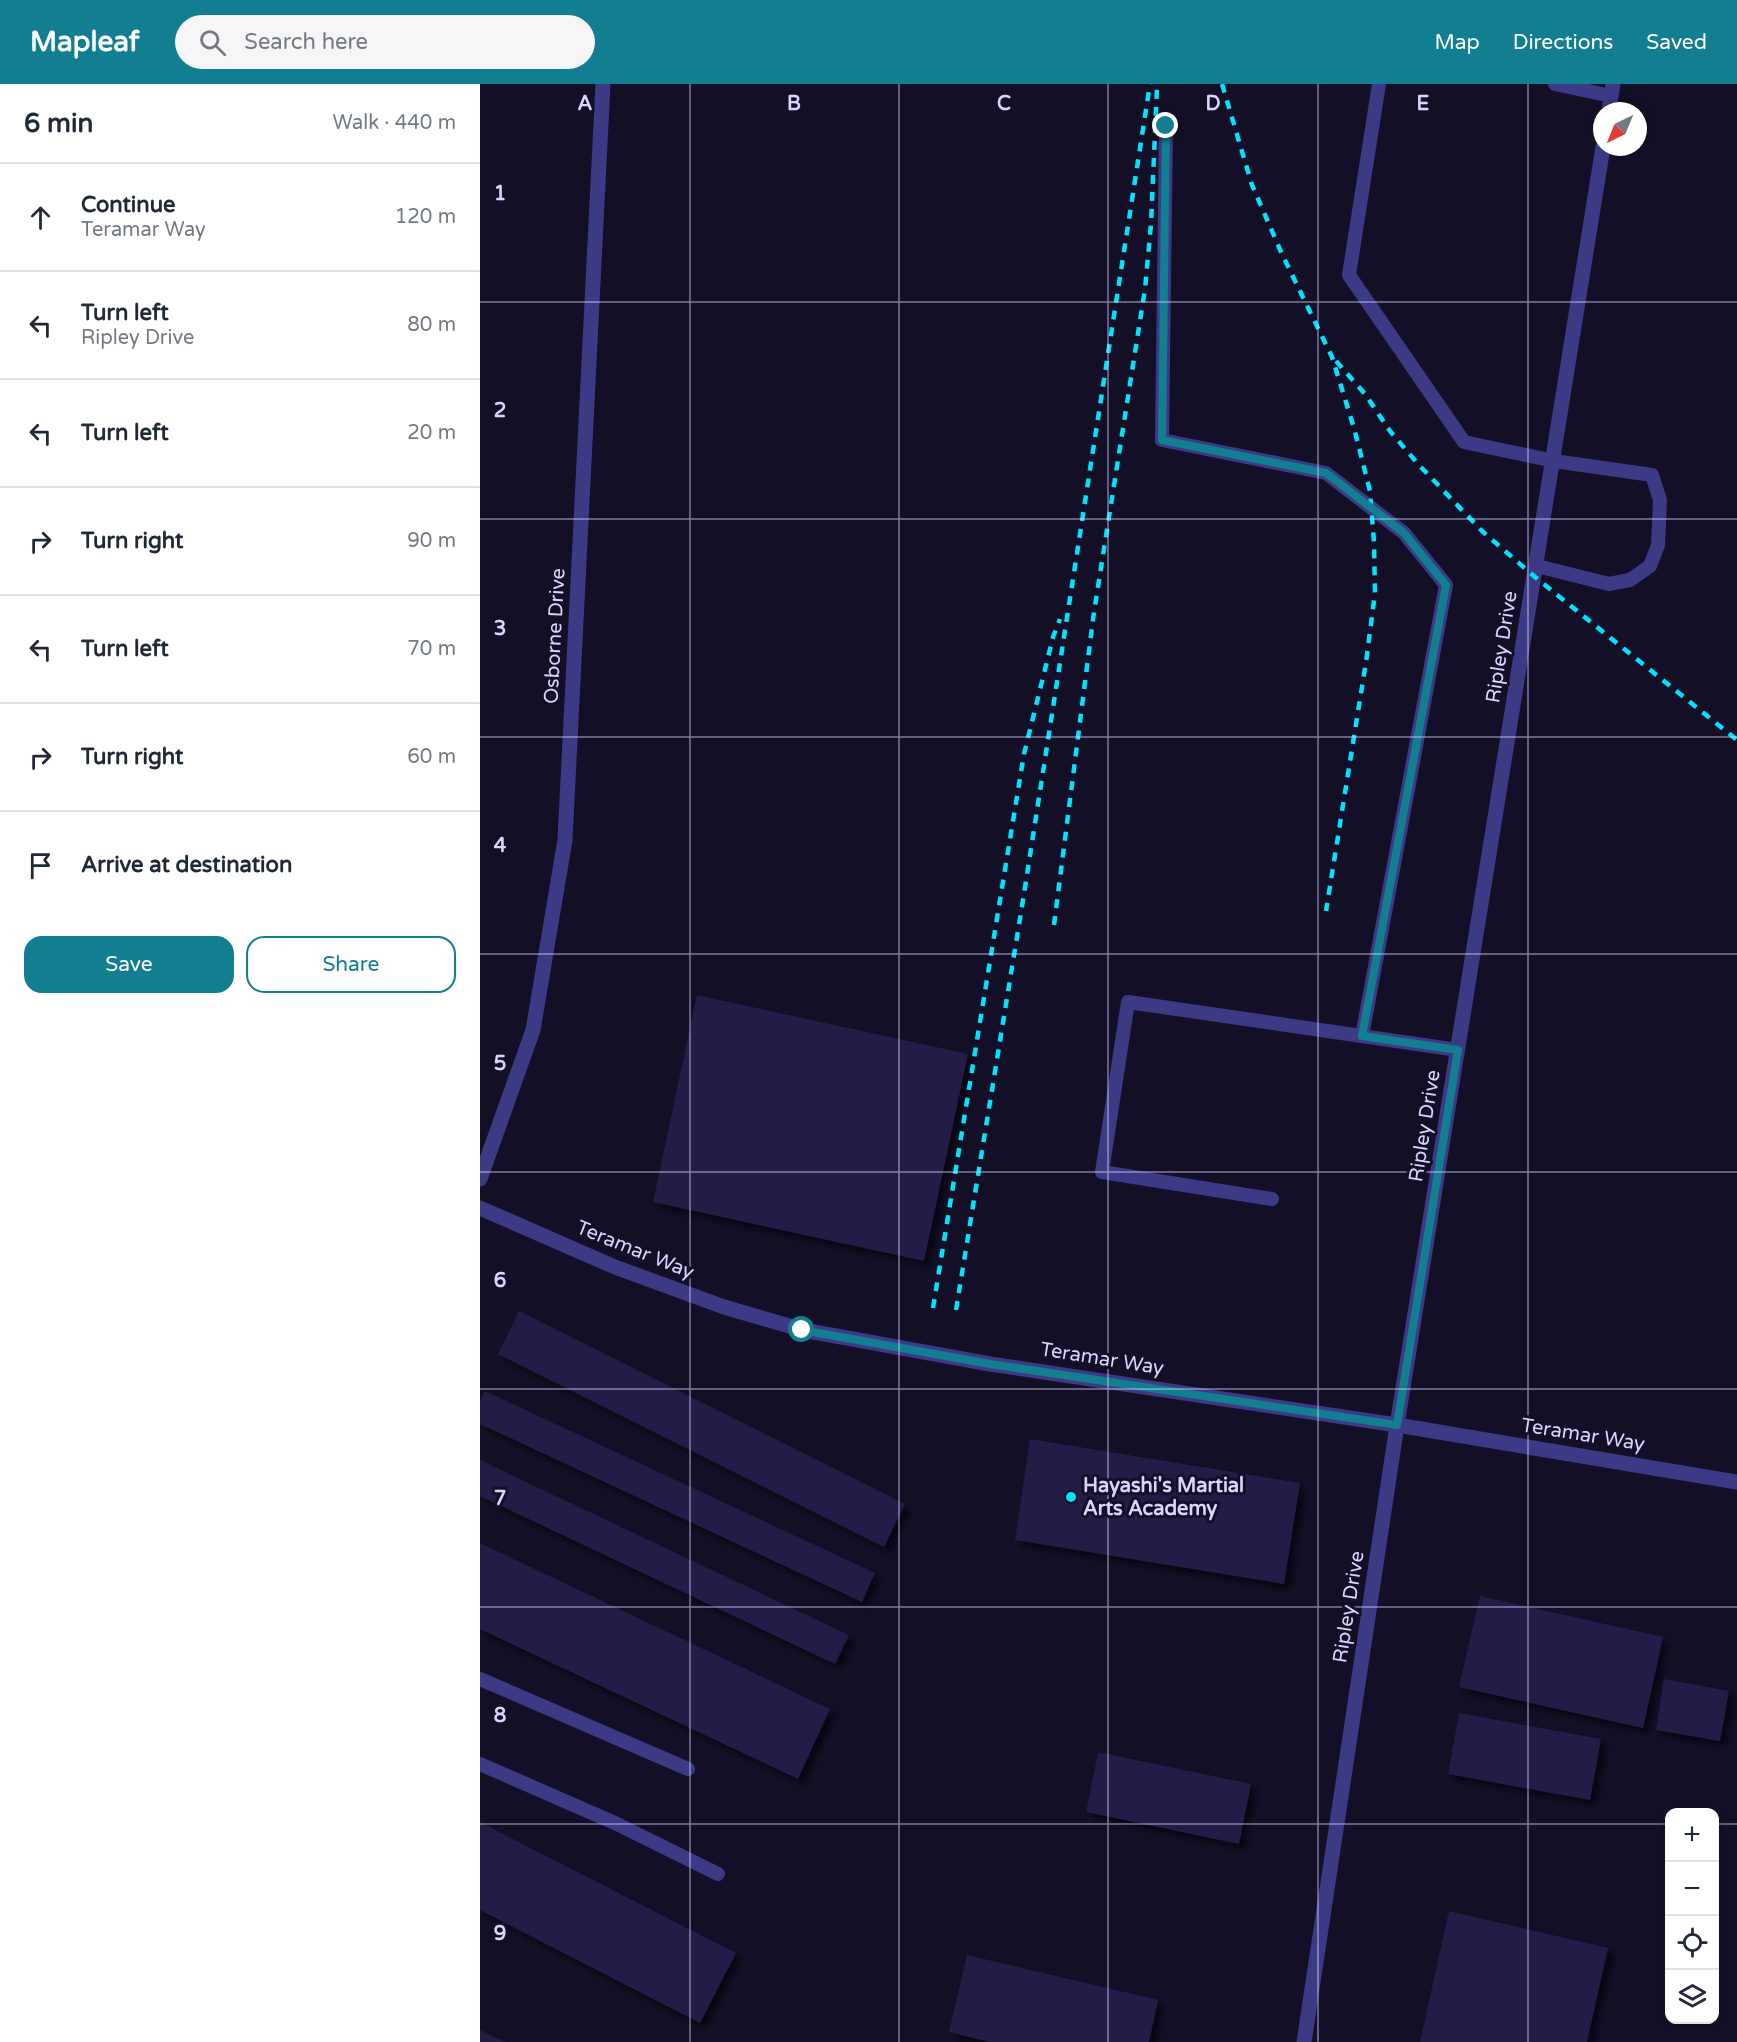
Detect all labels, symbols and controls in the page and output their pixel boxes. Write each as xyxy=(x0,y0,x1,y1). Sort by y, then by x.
search box xyxy=(175,15,595,69)
text: Mapleaf xyxy=(30,25,139,59)
icon: search xyxy=(196,26,229,59)
text: Search here xyxy=(244,29,368,55)
text: Map xyxy=(1434,30,1480,55)
text: Directions xyxy=(1513,30,1613,55)
text: Saved xyxy=(1646,30,1707,55)
text: A xyxy=(578,92,593,116)
text: B xyxy=(787,92,801,116)
text: C xyxy=(997,92,1011,116)
text: D xyxy=(1205,92,1221,116)
text: E xyxy=(1417,92,1430,116)
north arrow xyxy=(1593,102,1647,156)
text: 6 min xyxy=(24,108,93,139)
text: Walk · 440 m xyxy=(333,111,456,135)
route end xyxy=(1152,112,1178,138)
text: 1 xyxy=(494,182,506,206)
text: Continue xyxy=(81,192,176,218)
icon: ahead xyxy=(24,201,57,234)
text: 120 m xyxy=(395,205,456,229)
text: Teramar Way xyxy=(81,218,206,242)
text: Turn left xyxy=(81,300,169,326)
icon: left xyxy=(24,309,57,342)
text: 80 m xyxy=(407,313,456,337)
text: Ripley Drive xyxy=(81,326,194,350)
text: 2 xyxy=(494,399,506,423)
icon: left xyxy=(24,417,57,450)
text: Turn left xyxy=(81,420,169,446)
text: 20 m xyxy=(407,421,456,445)
icon: right xyxy=(24,525,57,558)
text: Turn right xyxy=(81,528,183,554)
text: 90 m xyxy=(407,529,456,553)
street label: Osborne Drive xyxy=(539,567,571,705)
street label: Ripley Drive xyxy=(1481,589,1523,705)
text: 3 xyxy=(494,617,506,641)
icon: left xyxy=(24,633,57,666)
text: Turn left xyxy=(81,636,169,662)
text: 70 m xyxy=(407,637,456,661)
icon: right xyxy=(24,741,57,774)
text: Turn right xyxy=(81,744,183,770)
text: 60 m xyxy=(407,745,456,769)
text: 4 xyxy=(494,834,507,858)
icon: arrive xyxy=(24,849,57,882)
text: Arrive at destination xyxy=(81,852,292,878)
button: Save xyxy=(24,936,234,993)
button: Share xyxy=(246,936,456,993)
text: 5 xyxy=(494,1052,506,1076)
street label: Ripley Drive xyxy=(1404,1068,1446,1184)
street label: Teramar Way xyxy=(573,1215,698,1285)
text: 6 xyxy=(494,1269,506,1293)
route start xyxy=(788,1316,814,1342)
street label: Teramar Way xyxy=(1038,1337,1166,1381)
street label: Teramar Way xyxy=(1519,1413,1647,1457)
place label: Hayashi's Martial Arts Academy xyxy=(1083,1474,1244,1521)
text: 7 xyxy=(494,1487,506,1511)
marker: Hayashi's Martial Arts Academy xyxy=(1064,1490,1078,1504)
street label: Ripley Drive xyxy=(1328,1549,1370,1665)
text: 8 xyxy=(494,1704,506,1728)
map controls xyxy=(1665,1808,1719,2024)
button: + xyxy=(1665,1808,1719,1862)
button: − xyxy=(1665,1862,1719,1916)
button: locate xyxy=(1665,1916,1719,1970)
text: 9 xyxy=(494,1922,506,1946)
button: layers xyxy=(1665,1970,1719,2024)

